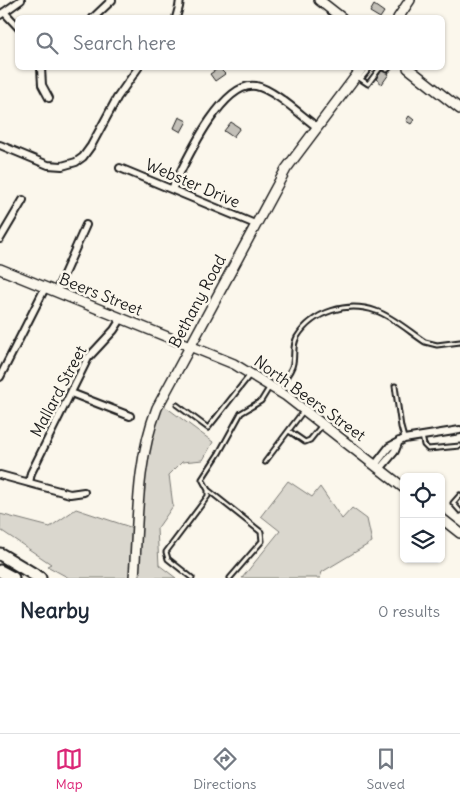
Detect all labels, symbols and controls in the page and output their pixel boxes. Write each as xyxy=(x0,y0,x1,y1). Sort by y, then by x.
search box xyxy=(15,15,445,70)
icon: search xyxy=(33,29,61,57)
text: Search here xyxy=(73,31,176,55)
street label: Webster Drive xyxy=(143,154,243,212)
street label: Bethany Road xyxy=(164,251,230,351)
street label: Beers Street xyxy=(56,268,146,320)
street label: Mallard Street xyxy=(26,341,91,440)
street label: North Beers Street xyxy=(250,351,370,446)
map controls xyxy=(400,473,445,563)
button: locate xyxy=(400,473,445,518)
button: layers xyxy=(400,518,445,563)
text: Nearby xyxy=(20,597,90,624)
text: 0 results xyxy=(378,601,440,621)
tab: Map xyxy=(55,745,83,793)
tab: Directions xyxy=(193,745,256,793)
tab: Saved xyxy=(367,745,405,793)

